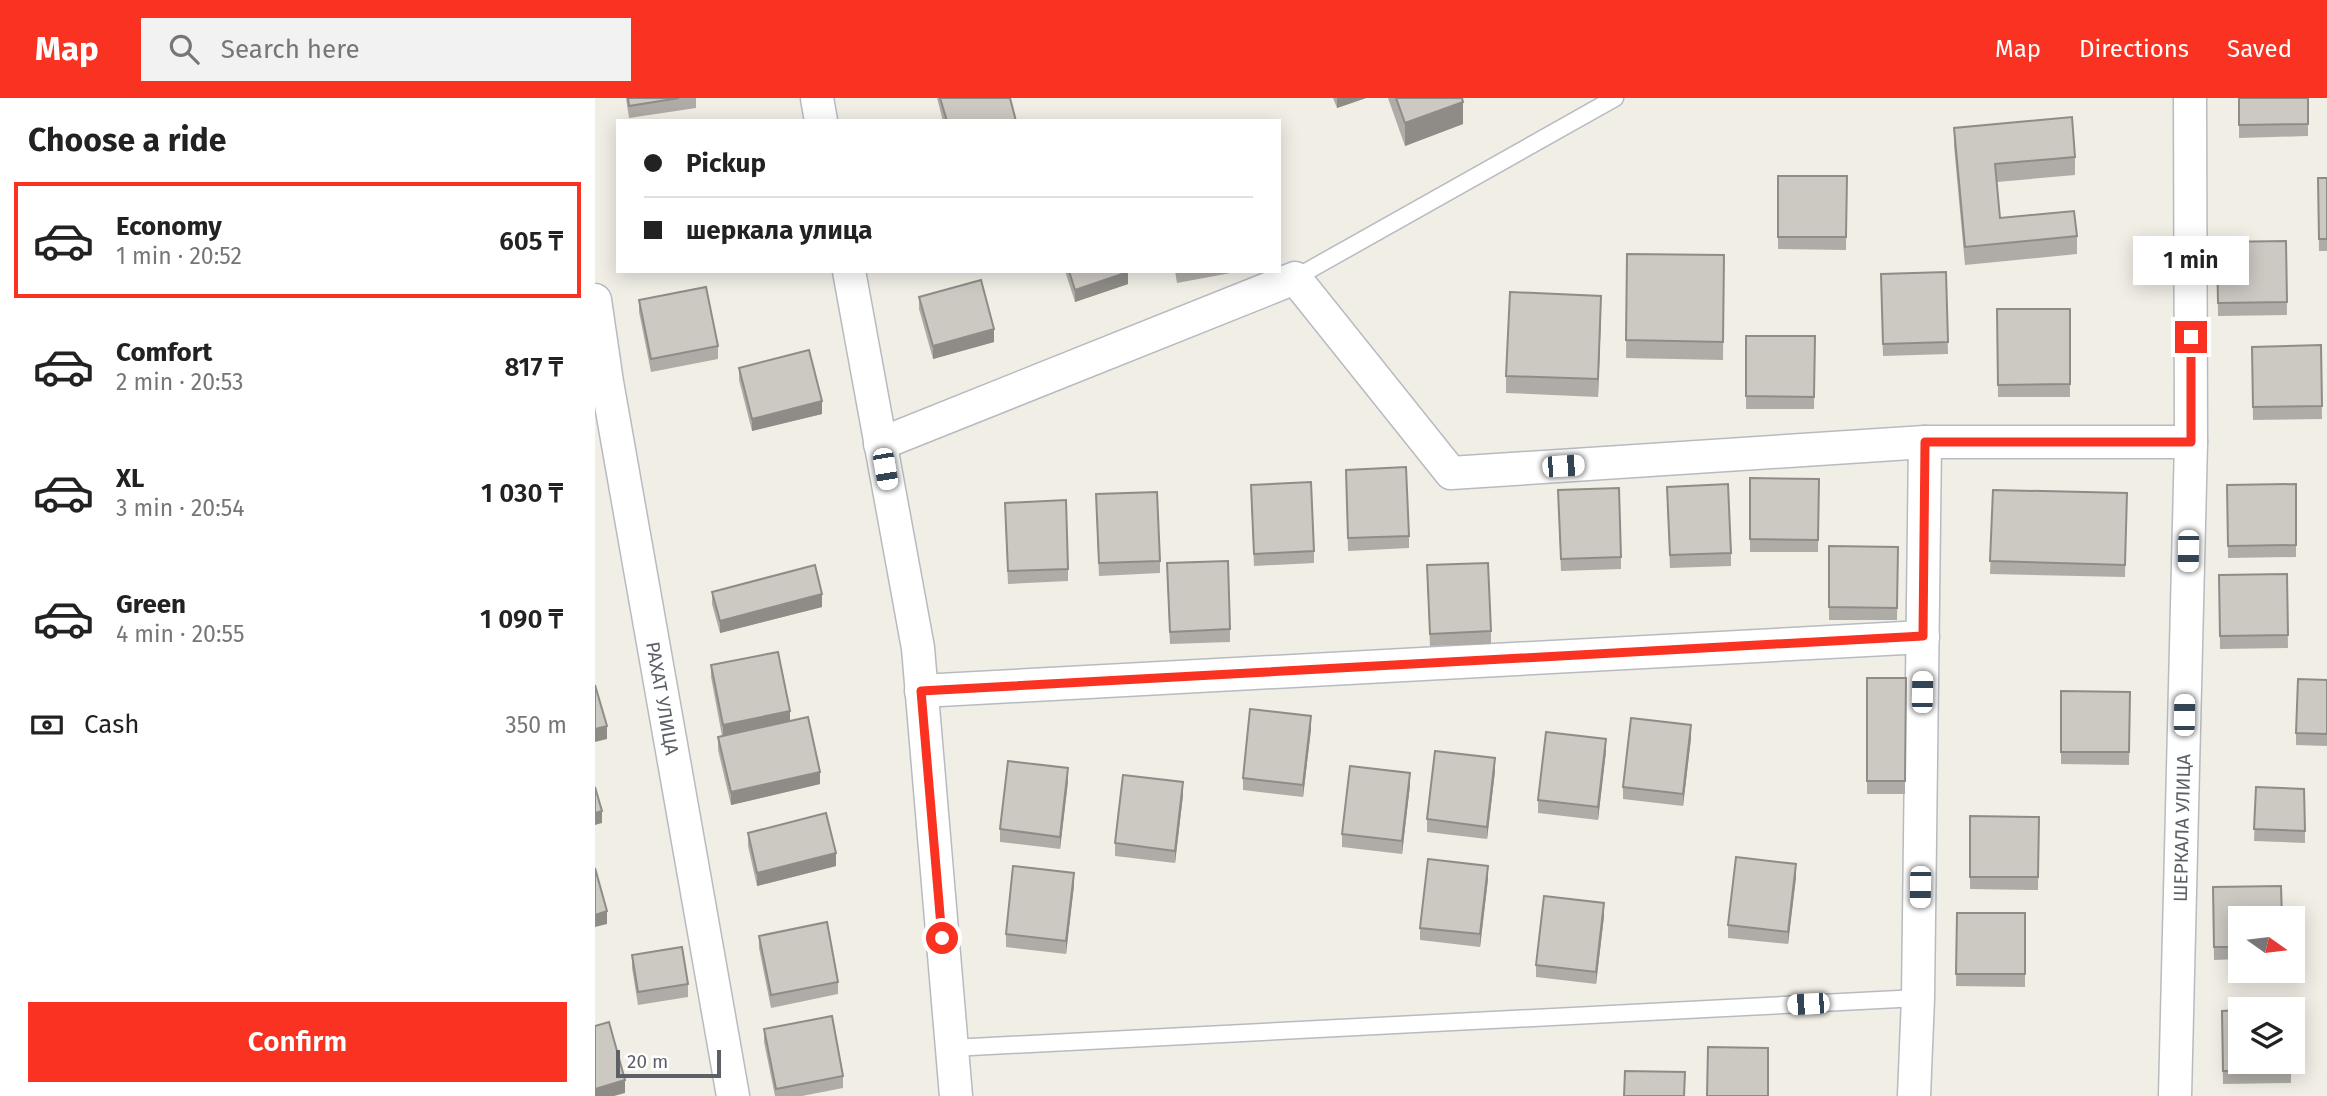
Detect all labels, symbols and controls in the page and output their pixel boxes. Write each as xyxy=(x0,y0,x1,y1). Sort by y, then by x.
search box xyxy=(141,18,631,81)
text: Map xyxy=(35,29,99,69)
icon: search xyxy=(165,30,203,68)
text: Search here xyxy=(221,34,360,65)
text: Map xyxy=(1995,35,2041,63)
text: Directions xyxy=(2079,35,2189,63)
text: Saved xyxy=(2227,35,2292,63)
text: Choose a ride xyxy=(28,121,226,159)
text: Pickup xyxy=(686,148,766,179)
icon: car xyxy=(32,209,95,272)
text: Economy xyxy=(116,211,222,242)
text: шеркала улица xyxy=(686,215,872,246)
text: 605 ₸ xyxy=(499,226,563,257)
callout: 1 min xyxy=(2133,236,2249,285)
text: 1 min · 20:52 xyxy=(116,242,242,270)
text: 1 min xyxy=(2163,246,2219,274)
route end xyxy=(2175,321,2207,353)
icon: car xyxy=(32,335,95,398)
text: Comfort xyxy=(116,337,212,368)
text: 817 ₸ xyxy=(504,352,563,383)
text: 2 min · 20:53 xyxy=(116,368,244,396)
car xyxy=(872,446,899,492)
car xyxy=(1542,454,1585,478)
icon: car xyxy=(32,461,95,524)
text: XL xyxy=(116,463,144,494)
text: 1 030 ₸ xyxy=(481,478,563,509)
text: 3 min · 20:54 xyxy=(116,494,245,522)
car xyxy=(2178,530,2199,572)
icon: car xyxy=(32,587,95,650)
text: Green xyxy=(116,589,186,620)
text: 1 090 ₸ xyxy=(480,604,563,635)
text: 4 min · 20:55 xyxy=(116,620,244,648)
street label: РАХАТ УЛИЦА xyxy=(641,640,684,757)
car xyxy=(1912,671,1933,713)
car xyxy=(2174,694,2195,736)
icon: cash xyxy=(28,706,66,744)
text: Cash xyxy=(84,709,140,740)
text: 350 m xyxy=(505,711,567,739)
street label: ШЕРКАЛА УЛИЦА xyxy=(2169,754,2195,902)
car xyxy=(1910,866,1931,908)
north arrow xyxy=(2228,906,2305,984)
map controls xyxy=(2228,906,2305,1074)
route start xyxy=(926,922,958,954)
car xyxy=(1787,992,1830,1016)
button: layers xyxy=(2228,997,2305,1074)
button: Confirm xyxy=(28,1002,567,1082)
scale bar xyxy=(616,1047,721,1079)
text: 20 m xyxy=(627,1050,668,1073)

